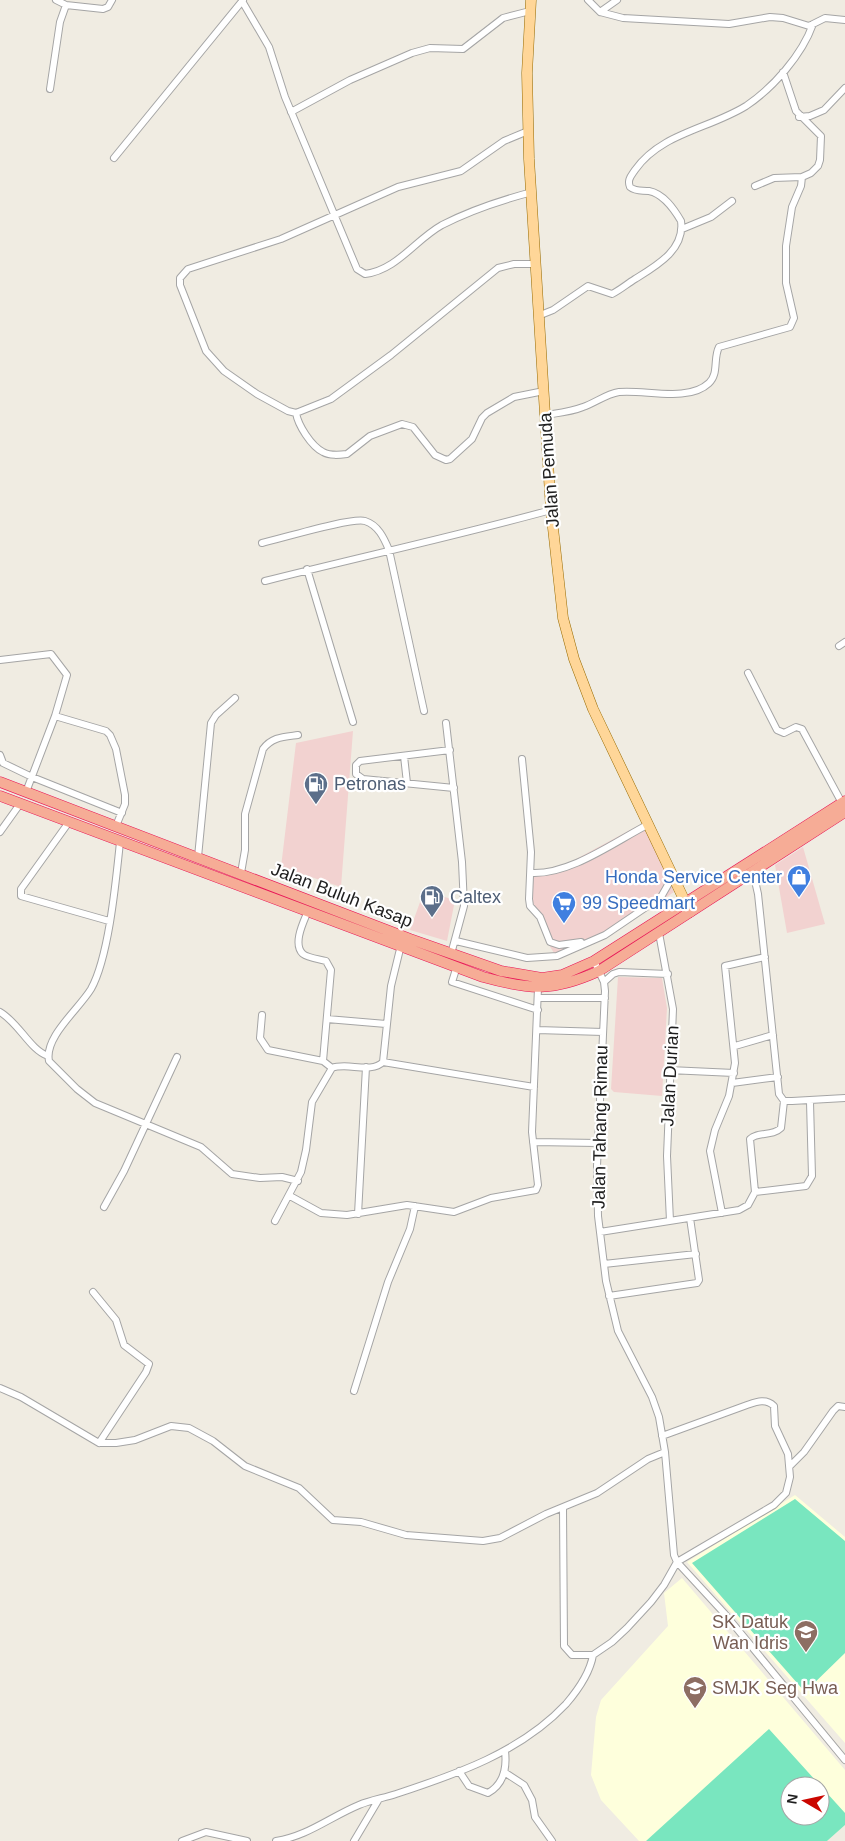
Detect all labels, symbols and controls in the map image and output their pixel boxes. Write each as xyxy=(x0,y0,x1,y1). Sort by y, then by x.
street label: Jalan Pemuda xyxy=(535,411,563,528)
fuel station icon: Petronas xyxy=(303,771,329,805)
place label: Petronas xyxy=(334,774,406,794)
street label: Jalan Buluh Kasap xyxy=(268,859,416,931)
shop icon: Honda Service Center xyxy=(786,864,812,898)
place label: Honda Service Center xyxy=(605,867,782,887)
fuel station icon: Caltex xyxy=(419,884,445,918)
place label: Caltex xyxy=(450,887,501,907)
supermarket icon: 99 Speedmart xyxy=(551,890,577,924)
place label: 99 Speedmart xyxy=(582,893,695,913)
street label: Jalan Durian xyxy=(657,1025,683,1127)
street label: Jalan Tahang Rimau xyxy=(589,1045,611,1209)
place label: SK Datuk Wan Idris xyxy=(712,1612,789,1653)
school or university icon: SK Datuk Wan Idris xyxy=(793,1619,819,1653)
school or university icon: SMJK Seg Hwa xyxy=(682,1675,708,1709)
place label: SMJK Seg Hwa xyxy=(712,1678,839,1698)
north arrow xyxy=(780,1776,830,1826)
text: N xyxy=(783,1793,801,1805)

